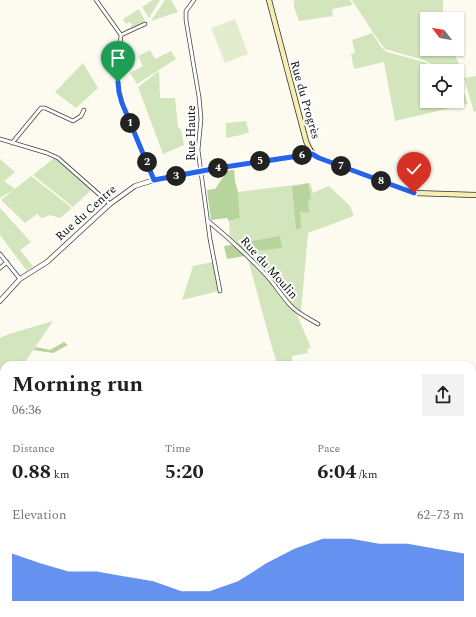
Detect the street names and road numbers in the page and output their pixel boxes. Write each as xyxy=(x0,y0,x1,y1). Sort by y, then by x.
street label: Rue du Progrès xyxy=(285,59,325,141)
street label: Rue Haute xyxy=(182,105,201,161)
street label: Rue du Centre xyxy=(51,180,121,246)
street label: Rue du Moulin xyxy=(236,232,302,304)

